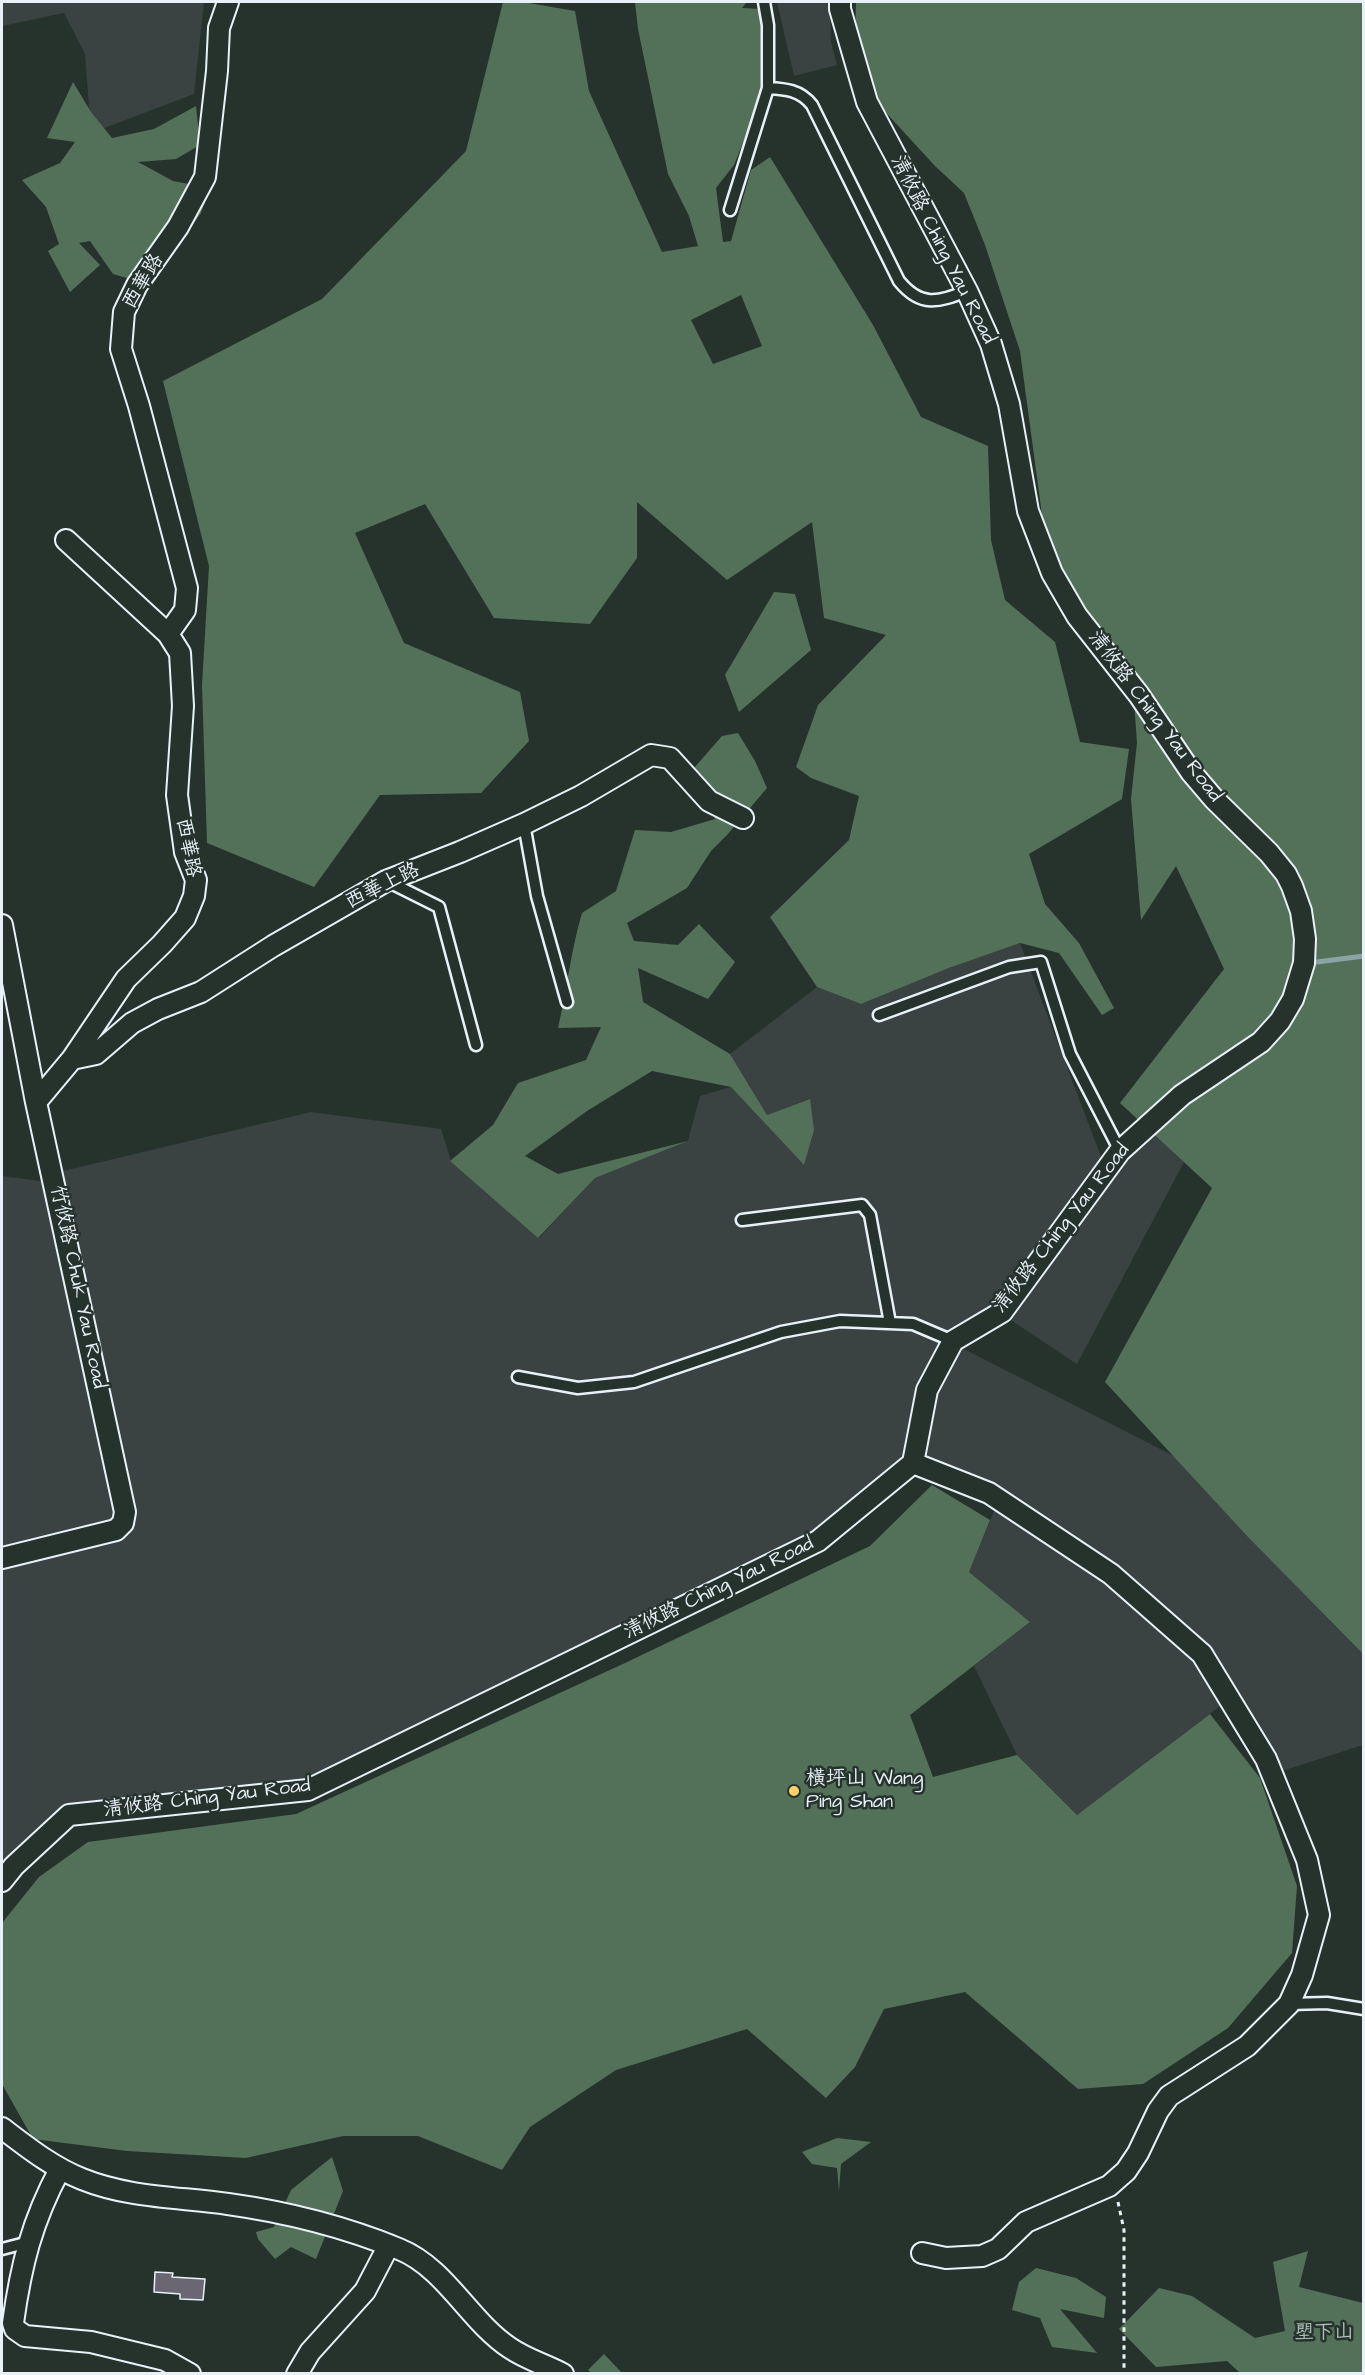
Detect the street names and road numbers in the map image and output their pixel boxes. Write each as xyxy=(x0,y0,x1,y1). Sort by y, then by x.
street label: 清攸路 Ching Yau Road xyxy=(884,152,1000,348)
street label: 西華路 xyxy=(118,250,170,314)
street label: 清攸路 Ching Yau Road xyxy=(1082,627,1226,807)
street label: 西華路 xyxy=(169,816,205,880)
street label: 西華上路 xyxy=(342,859,424,915)
street label: 清攸路 Ching Yau Road xyxy=(988,1140,1136,1318)
street label: 竹攸路 Chuk Yau Road xyxy=(44,1183,110,1391)
street label: 清攸路 Ching Yau Road xyxy=(620,1533,818,1645)
street label: 清攸路 Ching Yau Road xyxy=(102,1774,312,1824)

